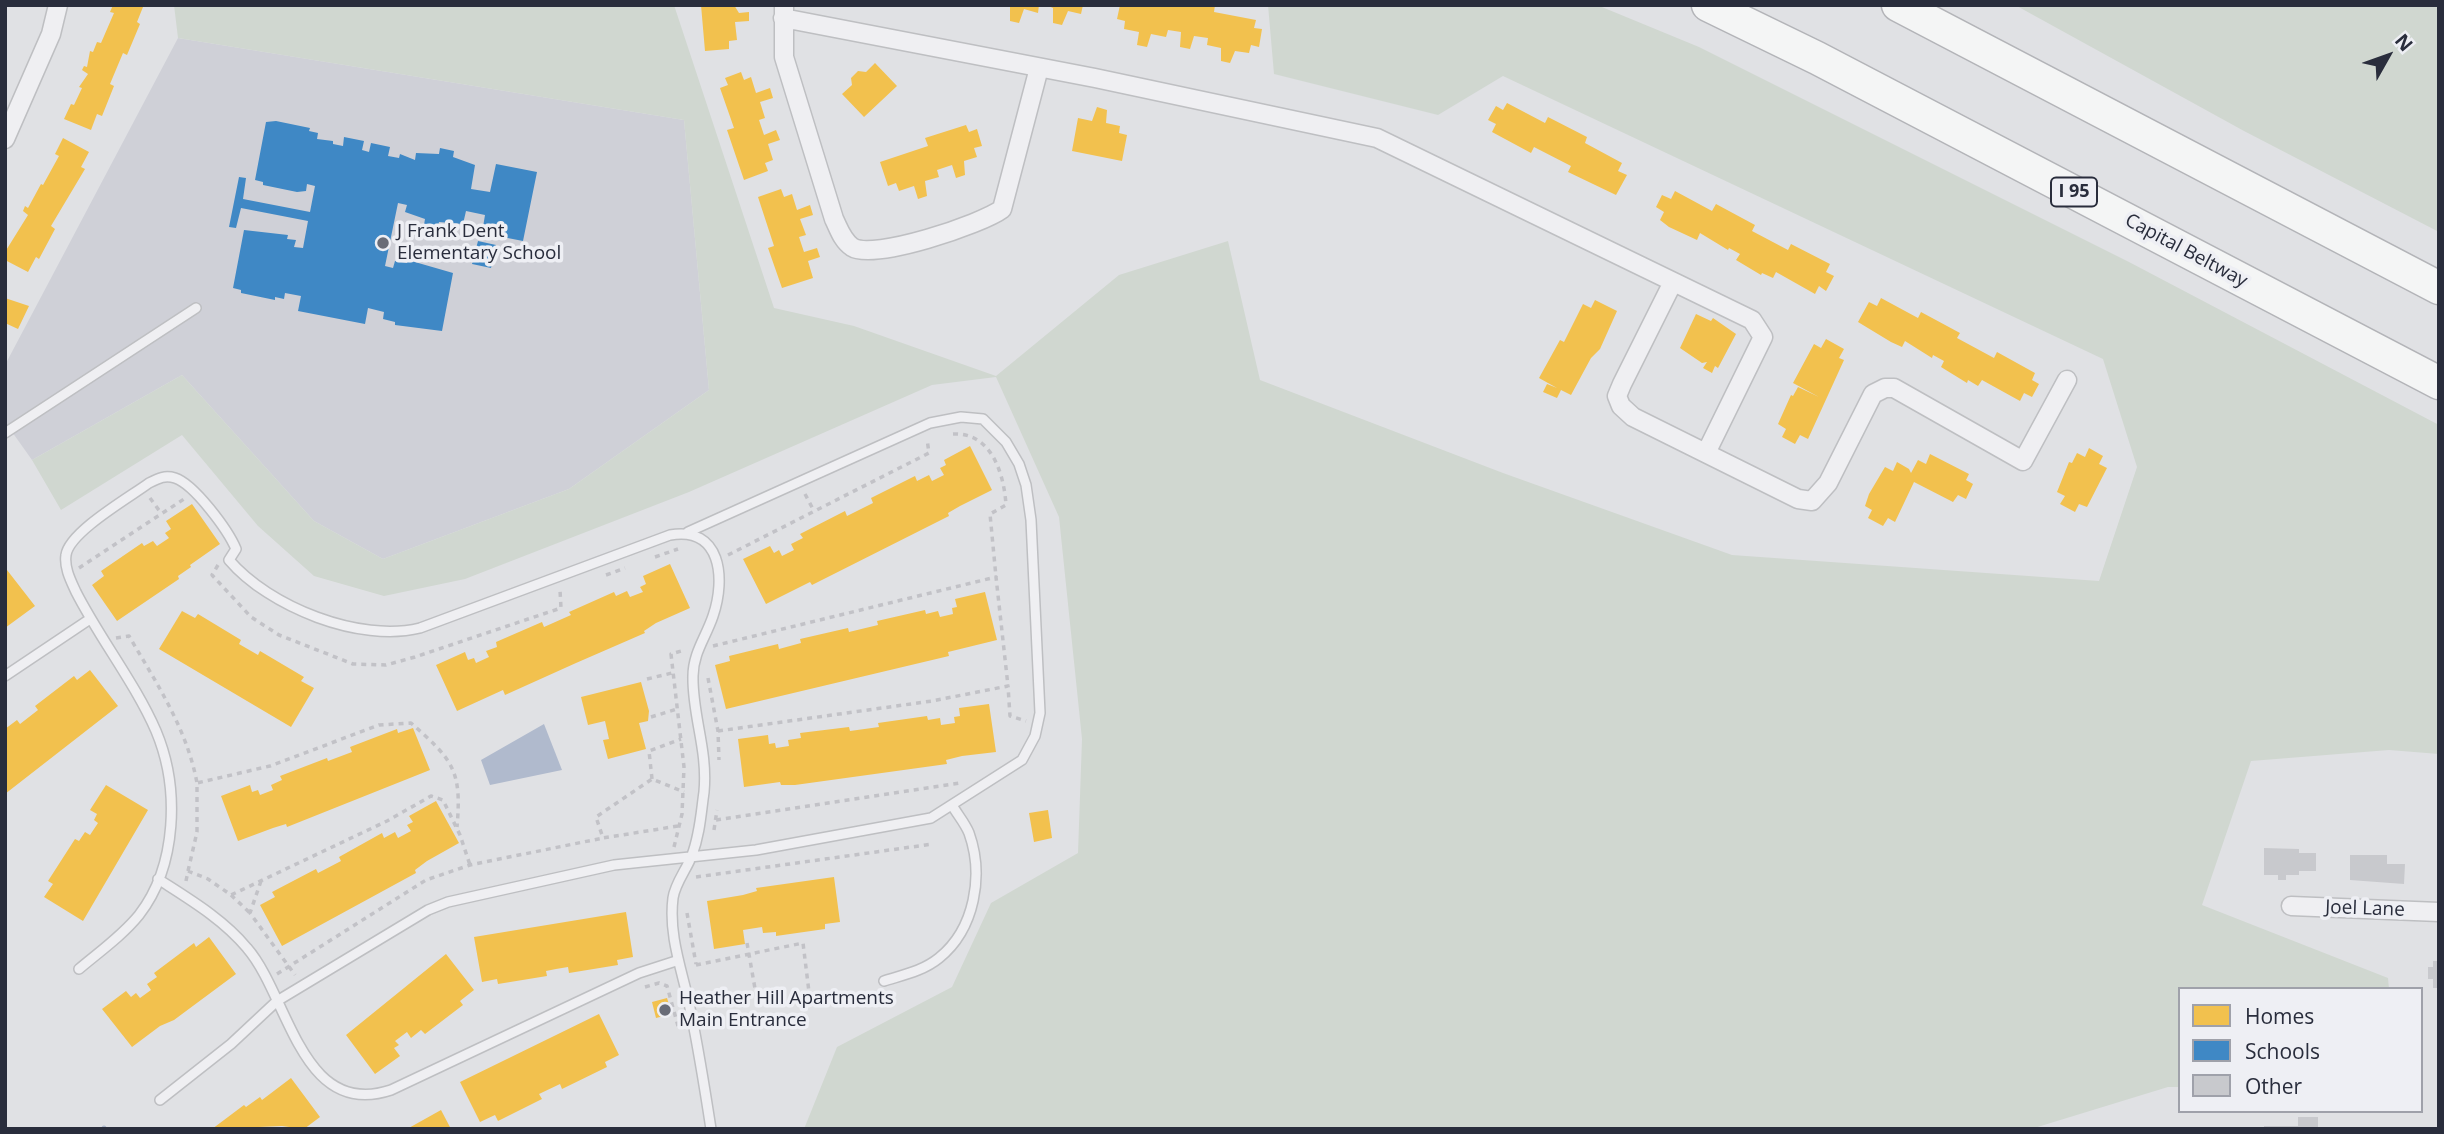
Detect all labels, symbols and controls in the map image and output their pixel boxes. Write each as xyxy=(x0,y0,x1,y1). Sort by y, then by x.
north arrow xyxy=(2353,21,2423,91)
text: N xyxy=(2389,28,2419,57)
road number: I 95 xyxy=(2051,177,2097,206)
street label: Capital Beltway xyxy=(2121,209,2251,293)
place label: J Frank Dent Elementary School xyxy=(397,221,561,265)
marker: J Frank Dent Elementary School xyxy=(375,235,391,251)
street label: Joel Lane xyxy=(2325,896,2405,922)
legend xyxy=(2178,987,2423,1113)
place label: Heather Hill Apartments Main Entrance xyxy=(679,988,894,1032)
marker: Heather Hill Apartments Main Entrance xyxy=(657,1002,673,1018)
text: Homes xyxy=(2245,1002,2314,1030)
text: Schools xyxy=(2245,1037,2320,1065)
text: Other xyxy=(2245,1072,2302,1100)

